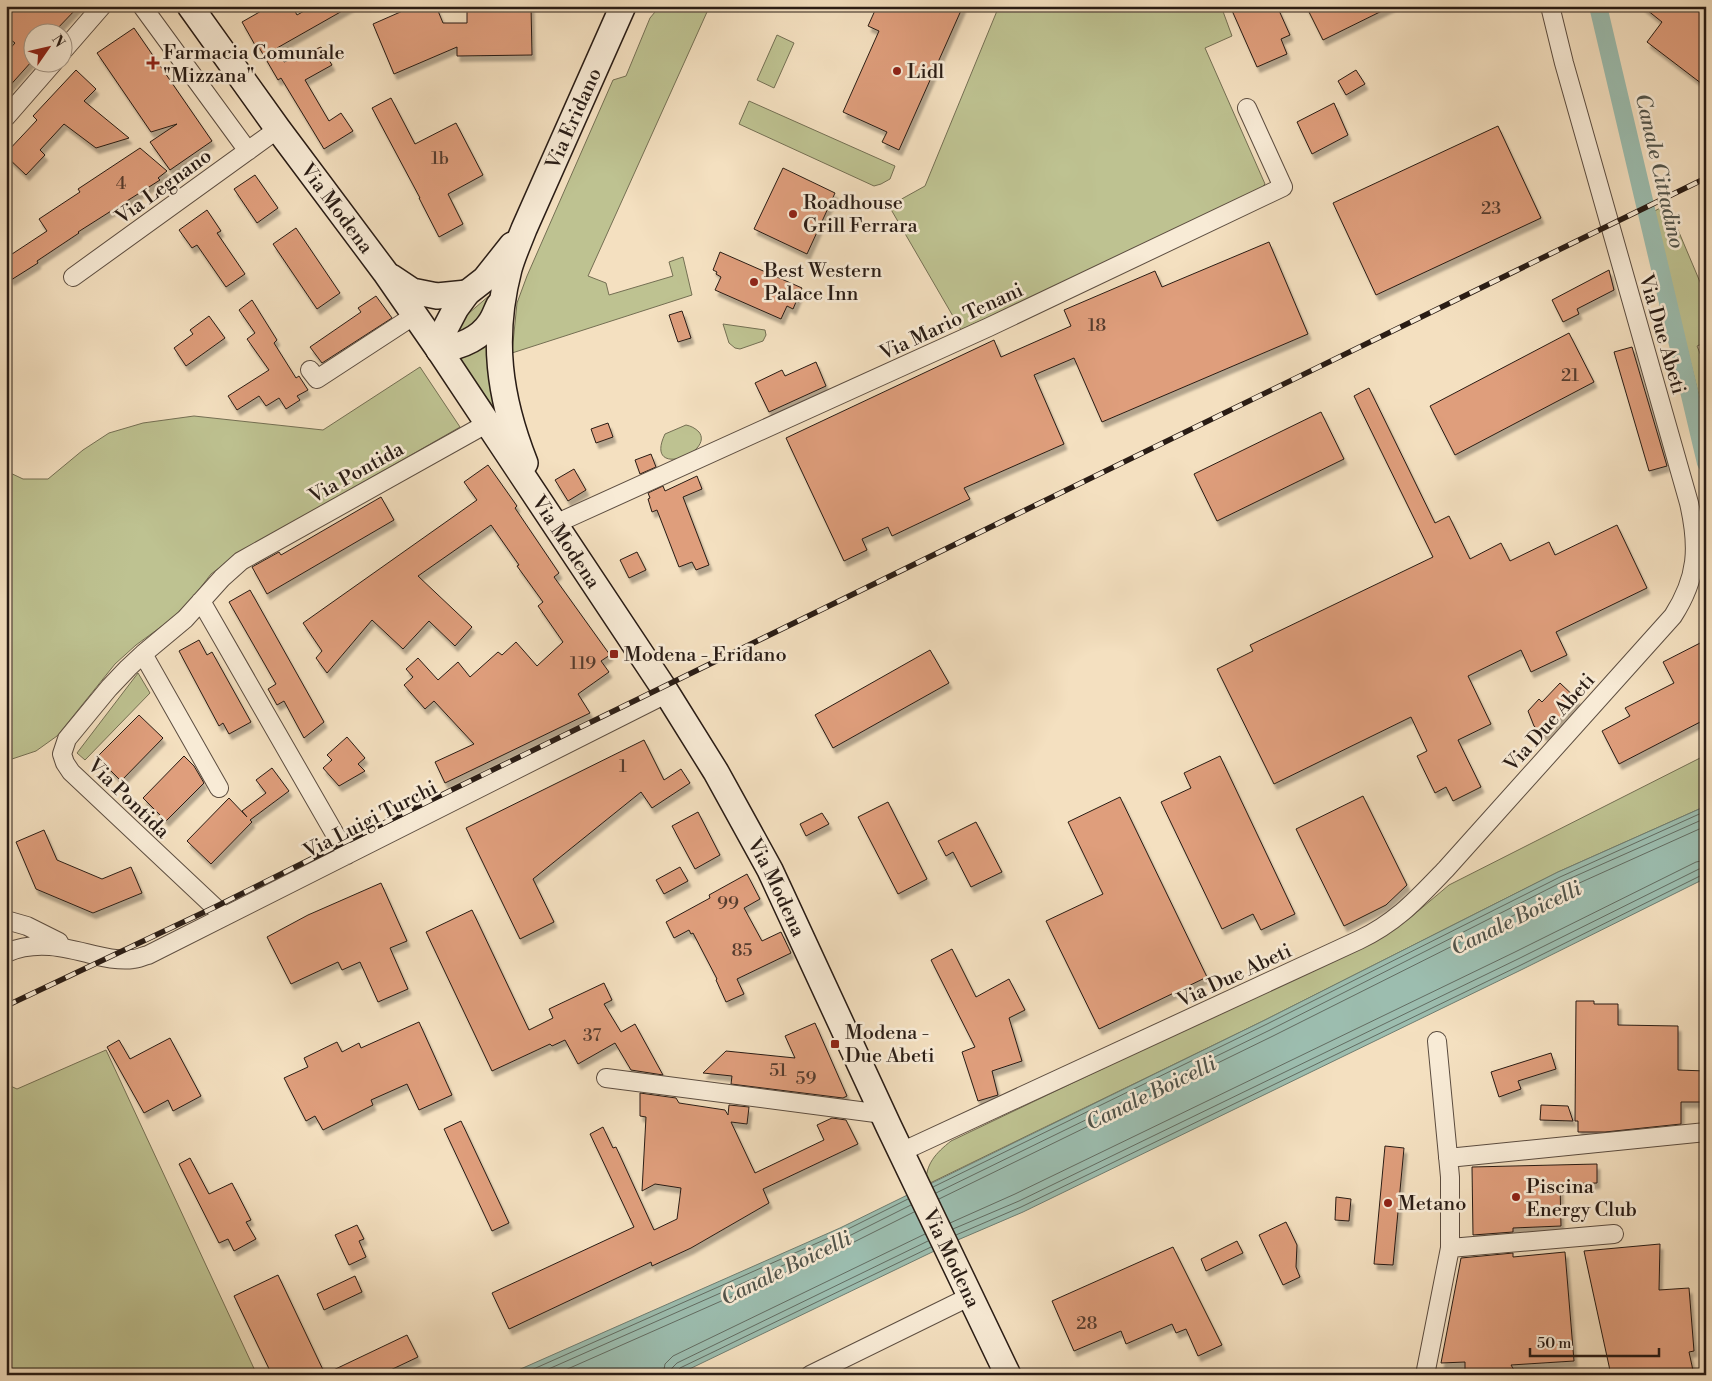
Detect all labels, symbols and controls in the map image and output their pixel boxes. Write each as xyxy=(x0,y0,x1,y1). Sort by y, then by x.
north arrow xyxy=(22,22,72,72)
text: N xyxy=(47,32,69,51)
place label: Farmacia Comunale "Mizzana" xyxy=(163,41,345,89)
marker: Farmacia Comunale "Mizzana" xyxy=(147,57,159,69)
place label: Lidl xyxy=(907,60,944,85)
street label: Via Eridano xyxy=(541,64,608,174)
marker: Lidl xyxy=(891,65,903,77)
water label: Canale Cittadino xyxy=(1629,91,1689,251)
street label: Via Legnano xyxy=(110,144,217,231)
house number: 1b xyxy=(431,147,449,170)
street label: Via Modena xyxy=(293,158,378,260)
house number: 4 xyxy=(116,172,127,195)
place label: Roadhouse Grill Ferrara xyxy=(803,191,919,239)
house number: 23 xyxy=(1481,197,1501,220)
marker: Roadhouse Grill Ferrara xyxy=(787,208,799,220)
place label: Best Western Palace Inn xyxy=(763,259,882,307)
street label: Via Due Abeti xyxy=(1632,271,1691,398)
marker: Best Western Palace Inn xyxy=(748,276,760,288)
street label: Via Mario Tenani xyxy=(875,278,1028,367)
house number: 18 xyxy=(1088,314,1106,337)
house number: 21 xyxy=(1561,364,1579,387)
street label: Via Pontida xyxy=(304,437,409,510)
street label: Via Modena xyxy=(525,491,606,595)
place label: Modena - Eridano xyxy=(624,643,787,668)
marker: Modena - Eridano xyxy=(608,648,620,660)
house number: 119 xyxy=(570,652,596,675)
street label: Via Due Abeti xyxy=(1499,668,1601,778)
street label: Via Pontida xyxy=(81,753,175,845)
house number: 1 xyxy=(619,755,627,778)
street label: Via Luigi Turchi xyxy=(299,776,442,865)
street label: Via Modena xyxy=(741,833,811,942)
water label: Canale Boicelli xyxy=(1447,876,1586,962)
house number: 99 xyxy=(717,892,739,915)
house number: 85 xyxy=(732,939,753,962)
street label: Via Due Abeti xyxy=(1172,939,1296,1014)
place label: Modena - Due Abeti xyxy=(845,1021,935,1069)
house number: 37 xyxy=(583,1024,601,1047)
marker: Modena - Due Abeti xyxy=(829,1038,841,1050)
water label: Canale Boicelli xyxy=(1082,1051,1221,1137)
house number: 51 xyxy=(769,1059,787,1082)
house number: 59 xyxy=(796,1067,817,1090)
place label: Piscina Energy Club xyxy=(1526,1175,1637,1223)
marker: Piscina Energy Club xyxy=(1510,1191,1522,1203)
place label: Metano xyxy=(1398,1192,1466,1217)
marker: Metano xyxy=(1382,1197,1394,1209)
street label: Via Modena xyxy=(916,1204,985,1313)
water label: Canale Boicelli xyxy=(717,1226,856,1312)
house number: 28 xyxy=(1076,1312,1098,1335)
scale bar xyxy=(1530,1326,1658,1358)
text: 50 m xyxy=(1537,1334,1571,1353)

